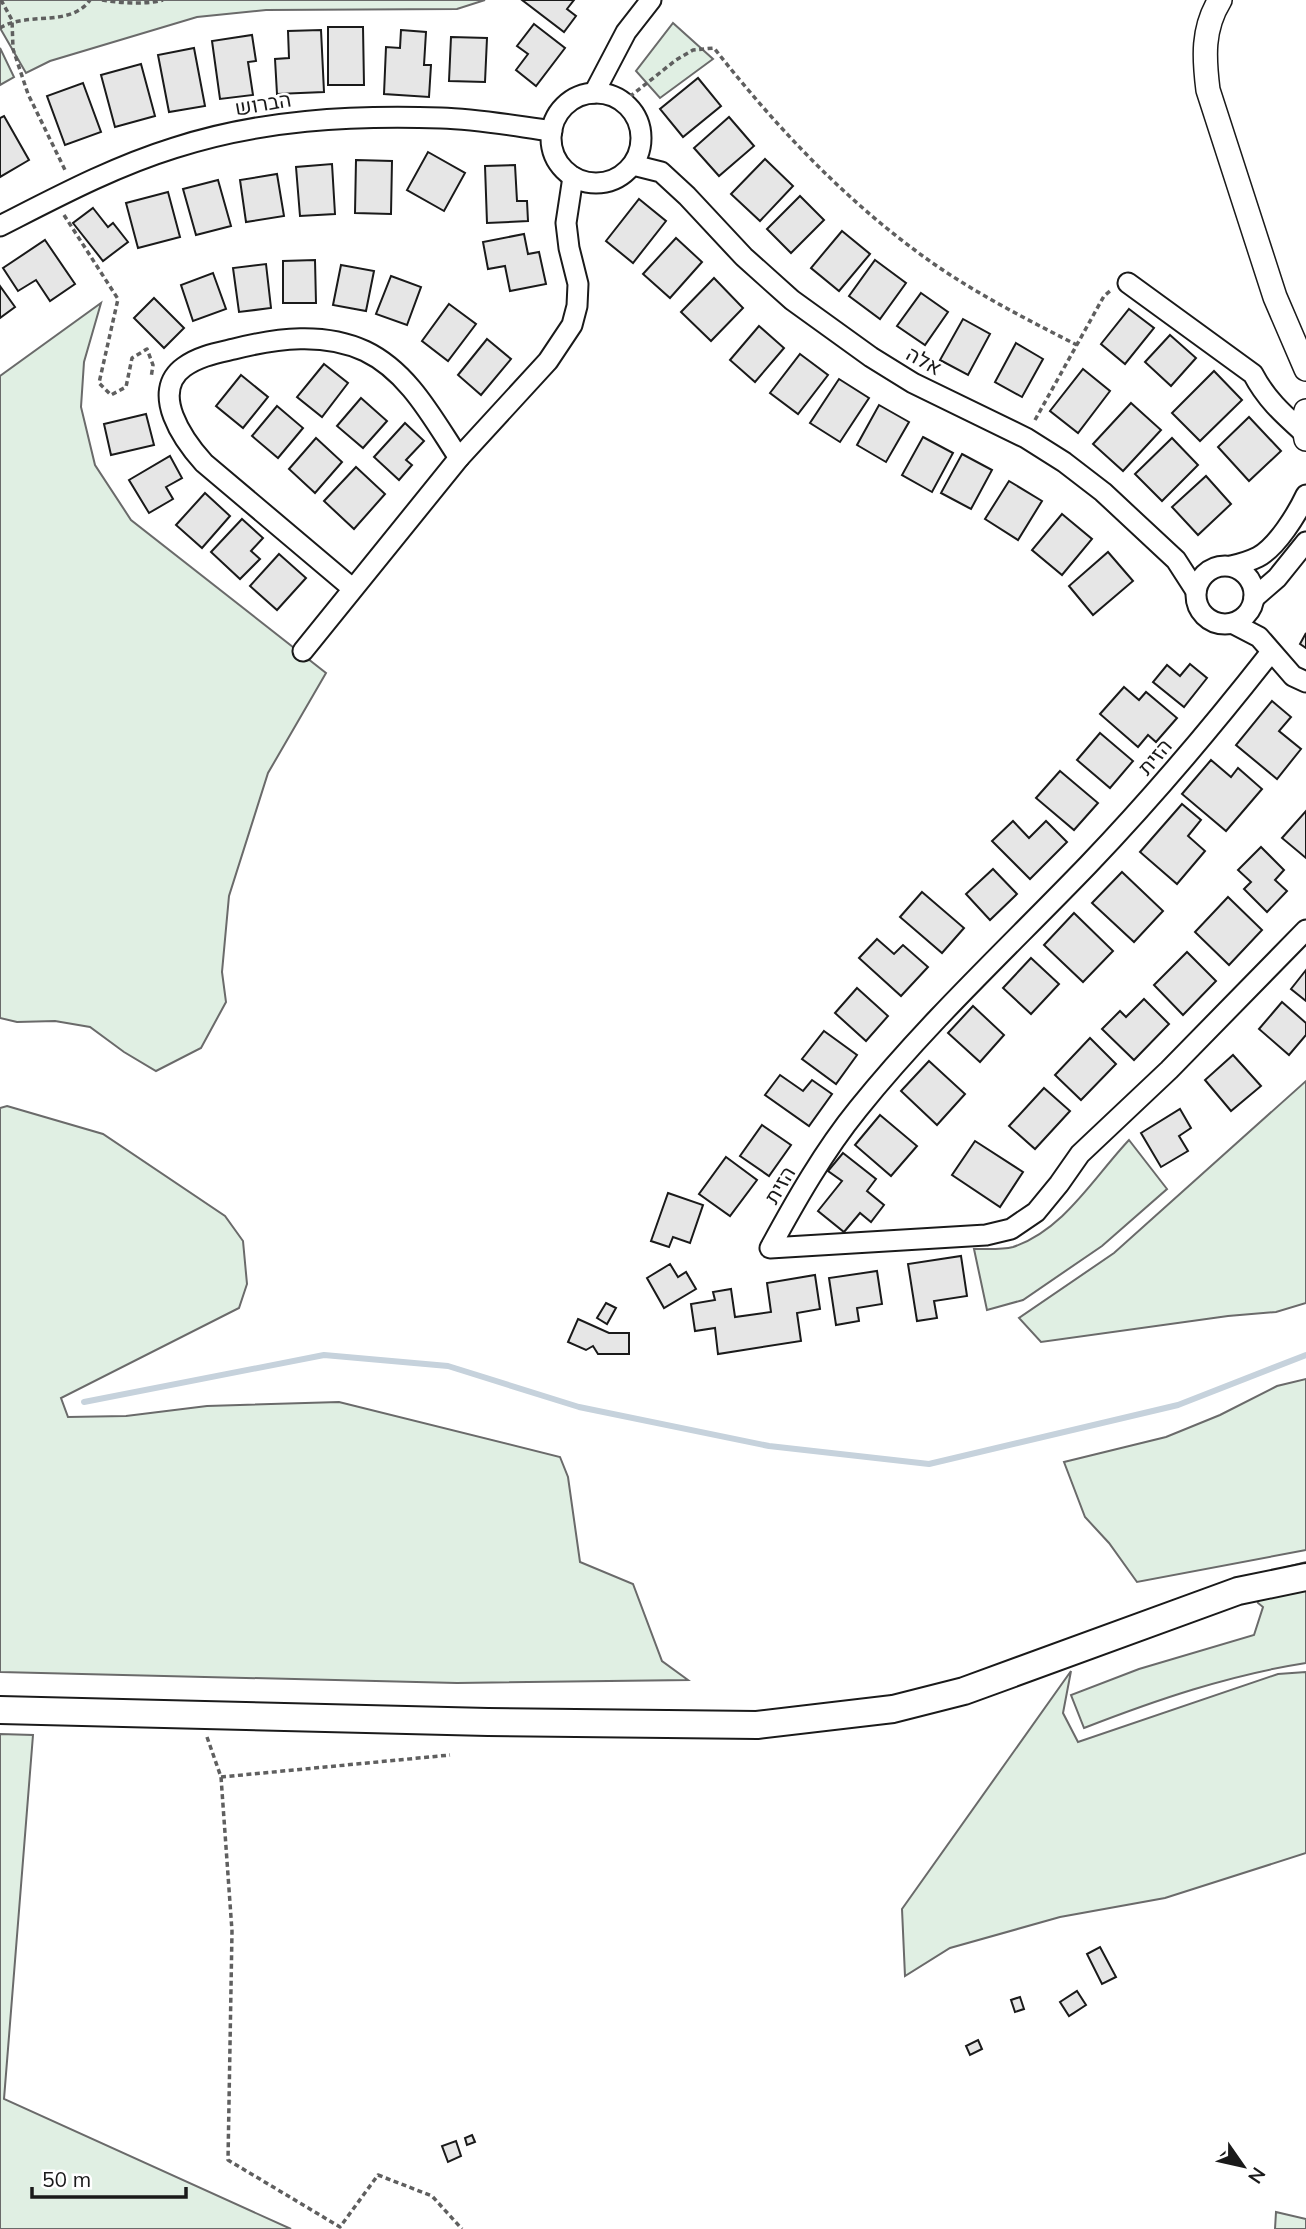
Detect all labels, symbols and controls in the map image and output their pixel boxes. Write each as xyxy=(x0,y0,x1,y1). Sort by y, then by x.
street label: הברוש xyxy=(233,85,293,121)
street label: אלה xyxy=(902,340,947,380)
street label: הזית xyxy=(1132,733,1177,780)
street label: הזית xyxy=(758,1161,800,1208)
north arrow xyxy=(1208,2131,1278,2201)
scale bar xyxy=(32,2156,186,2200)
text: N xyxy=(1243,2163,1271,2188)
text: 50 m xyxy=(42,2166,91,2192)

